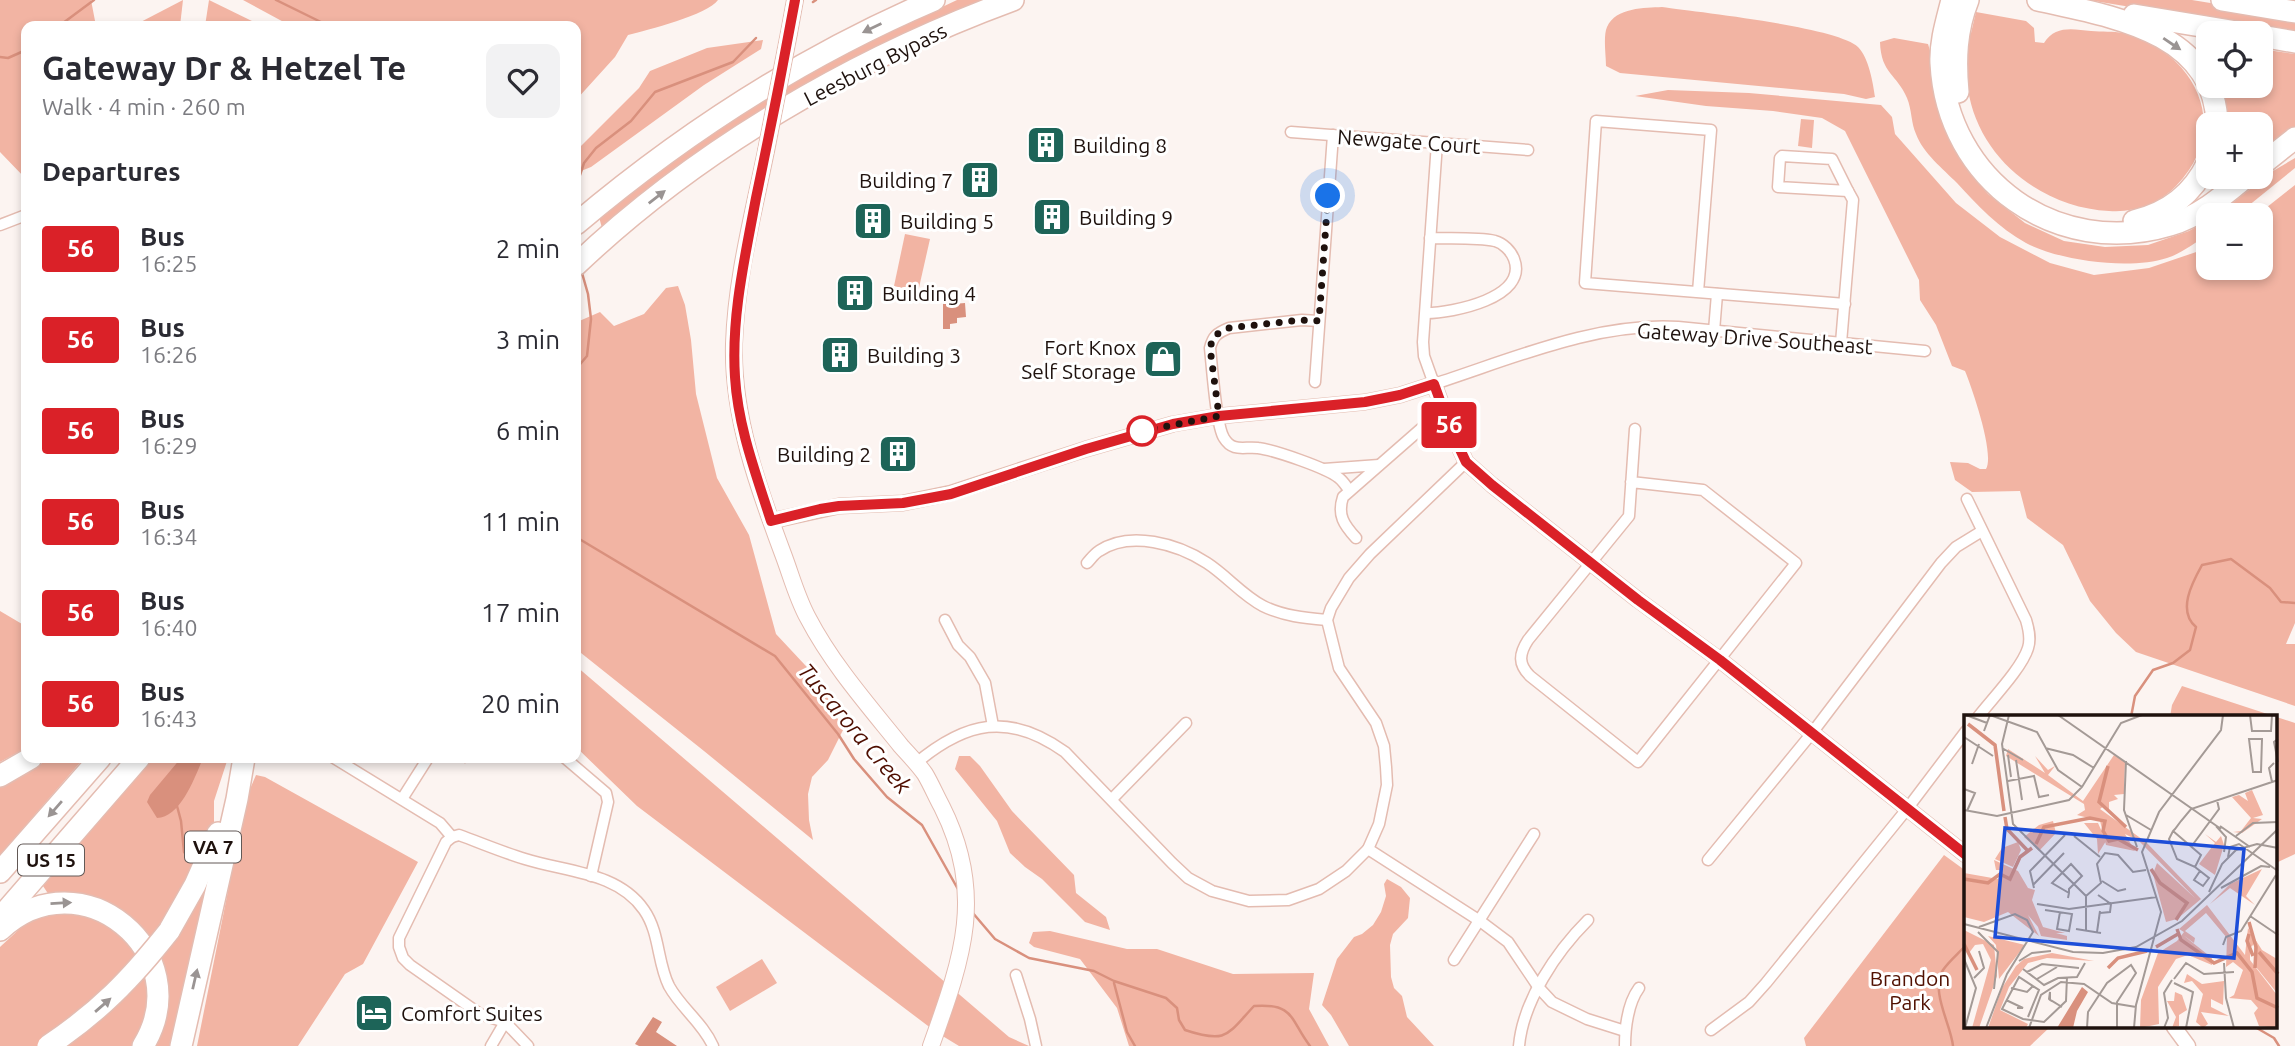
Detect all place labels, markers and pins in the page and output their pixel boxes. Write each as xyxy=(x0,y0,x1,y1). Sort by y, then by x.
building icon: Building 8 xyxy=(1025,124,1067,166)
place label: Building 8 xyxy=(1073,133,1167,157)
building icon: Building 7 xyxy=(959,159,1001,201)
place label: Building 7 xyxy=(859,168,953,192)
building icon: Building 9 xyxy=(1031,196,1073,238)
building icon: Building 5 xyxy=(852,200,894,242)
place label: Building 9 xyxy=(1079,205,1173,229)
place label: Building 5 xyxy=(900,209,994,233)
building icon: Building 4 xyxy=(834,272,876,314)
place label: Building 4 xyxy=(882,281,976,305)
building icon: Building 3 xyxy=(819,334,861,376)
place label: Fort Knox Self Storage xyxy=(1021,335,1136,383)
shop icon: Fort Knox Self Storage xyxy=(1142,338,1184,380)
place label: Building 3 xyxy=(867,343,961,367)
unlabelled marker xyxy=(1127,416,1157,446)
building icon: Building 2 xyxy=(877,433,919,475)
place label: Building 2 xyxy=(777,442,871,466)
hotel icon: Comfort Suites xyxy=(353,992,395,1034)
place label: Comfort Suites xyxy=(401,1001,543,1025)

